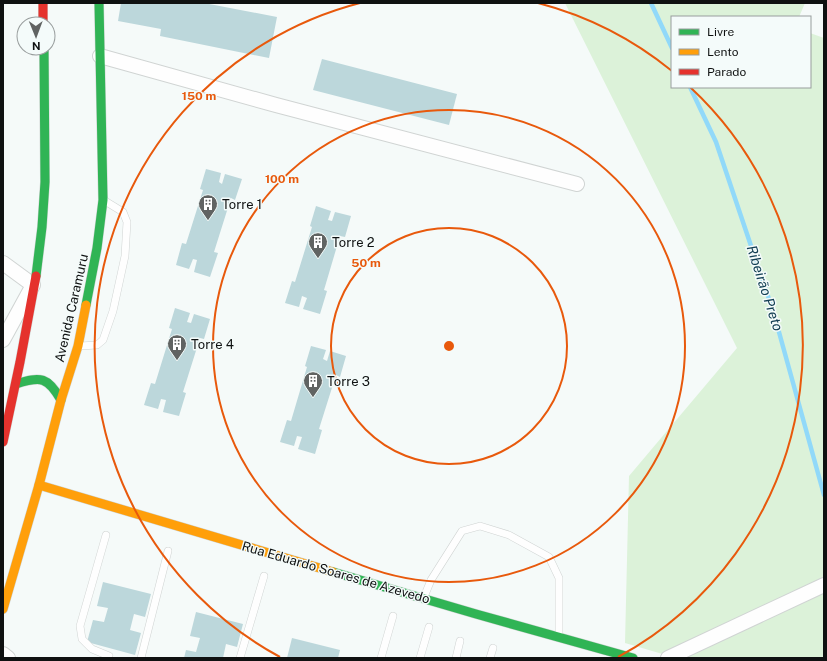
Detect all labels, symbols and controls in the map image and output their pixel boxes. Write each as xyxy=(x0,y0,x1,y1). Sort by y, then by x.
north arrow xyxy=(16,16,56,56)
legend xyxy=(671,16,811,88)
text: Livre xyxy=(707,25,735,39)
text: N xyxy=(32,40,41,52)
text: Lento xyxy=(707,45,739,59)
text: Parado xyxy=(707,65,746,79)
text: 150 m xyxy=(182,89,216,103)
text: 100 m xyxy=(265,172,299,186)
building icon: Torre 1 xyxy=(197,193,219,221)
place label: Torre 1 xyxy=(222,197,262,212)
building icon: Torre 2 xyxy=(307,231,329,259)
place label: Torre 2 xyxy=(332,235,375,250)
water label: Ribeirão Preto xyxy=(744,243,787,333)
street label: Avenida Caramuru xyxy=(52,253,91,364)
text: 50 m xyxy=(351,256,381,270)
building icon: Torre 4 xyxy=(166,333,188,361)
place label: Torre 4 xyxy=(191,337,234,352)
centre of rings xyxy=(442,339,456,353)
building icon: Torre 3 xyxy=(302,370,324,398)
place label: Torre 3 xyxy=(327,374,370,389)
street label: Rua Eduardo Soares de Azevedo xyxy=(240,538,432,607)

